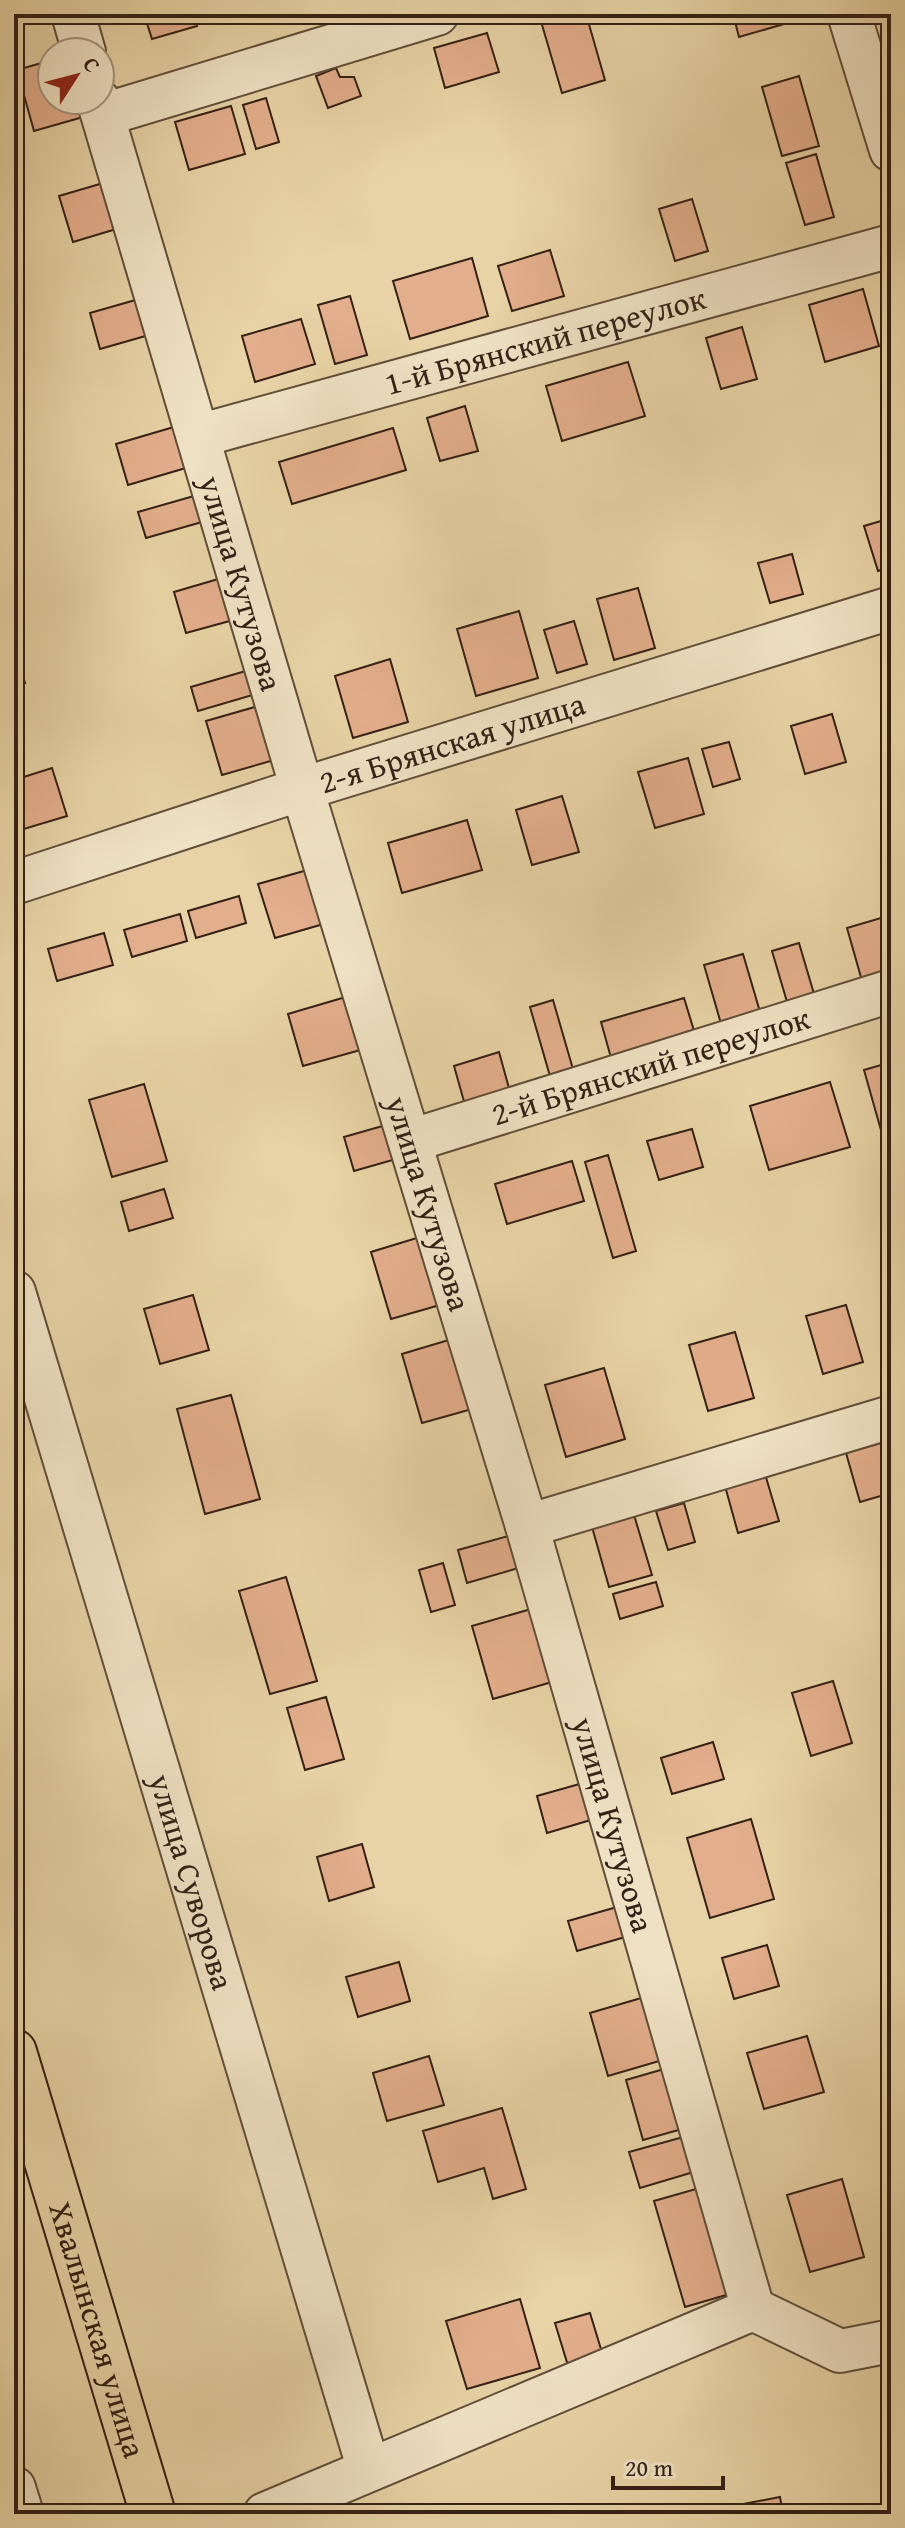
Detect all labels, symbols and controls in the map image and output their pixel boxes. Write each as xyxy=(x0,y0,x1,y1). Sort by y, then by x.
north arrow xyxy=(36,36,116,116)
text: С xyxy=(76,50,109,79)
street label: 1-й Брянский переулок xyxy=(379,274,711,407)
street label: улица Кутузова xyxy=(187,469,296,697)
street label: 2-я Брянская улица xyxy=(313,679,591,805)
street label: 2-й Брянский переулок xyxy=(485,994,816,1137)
street label: улица Кутузова xyxy=(374,1089,484,1317)
street label: улица Кутузова xyxy=(560,1710,667,1939)
street label: улица Суворова xyxy=(137,1767,247,1996)
street label: Хвалынская улица xyxy=(37,2196,159,2464)
scale bar xyxy=(613,2440,723,2490)
text: 20 m xyxy=(625,2450,673,2485)

